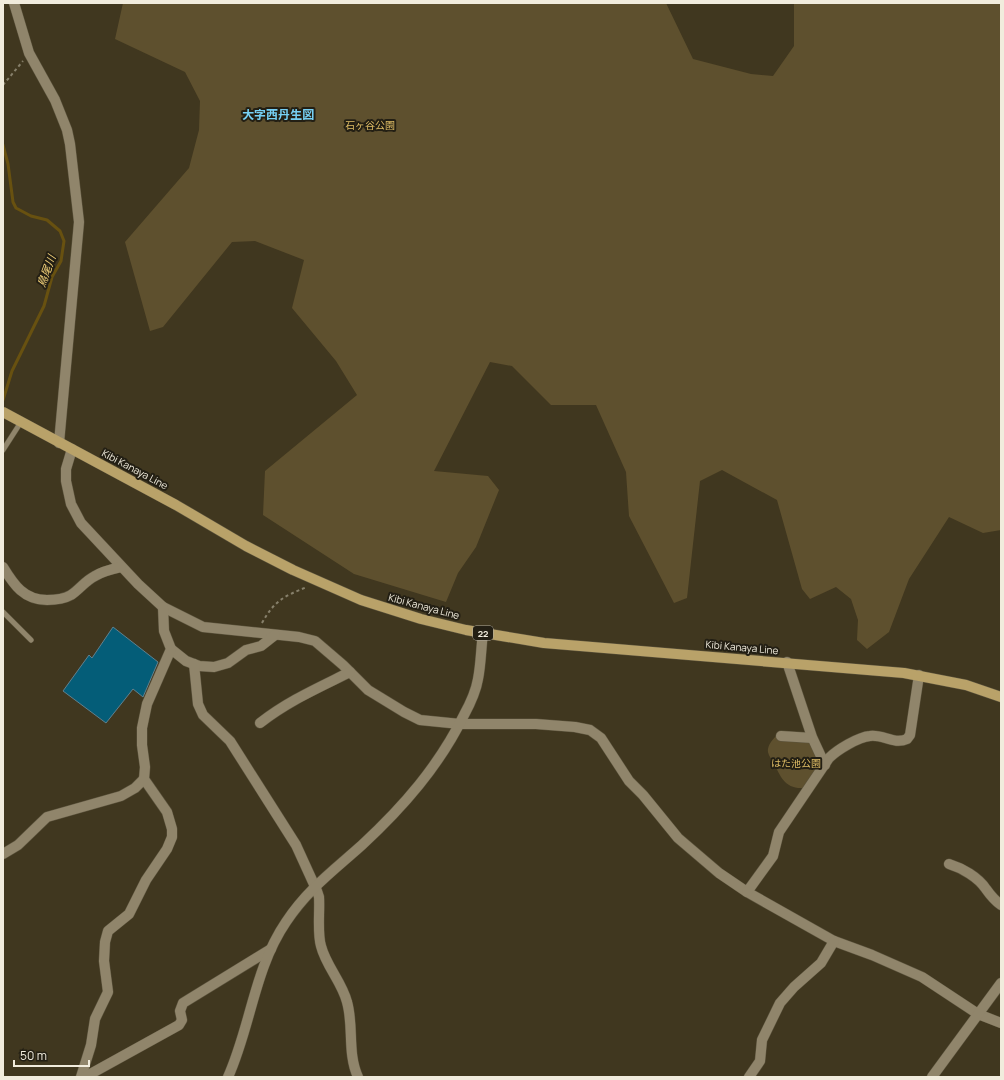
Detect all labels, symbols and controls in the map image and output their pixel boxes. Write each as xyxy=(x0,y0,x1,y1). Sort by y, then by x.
district label: 大字西丹生図 xyxy=(242,106,314,123)
park label: 石ヶ谷公園 xyxy=(345,118,395,132)
water label: 鳥尾川 xyxy=(33,252,59,289)
street label: Kibi Kanaya Line xyxy=(99,446,171,492)
street label: Kibi Kanaya Line xyxy=(387,590,461,622)
road number: 22 xyxy=(473,626,493,640)
street label: Kibi Kanaya Line xyxy=(705,637,779,657)
park label: はた池公園 xyxy=(771,756,821,770)
scale bar xyxy=(14,1042,89,1068)
text: 50 m xyxy=(20,1047,47,1064)

